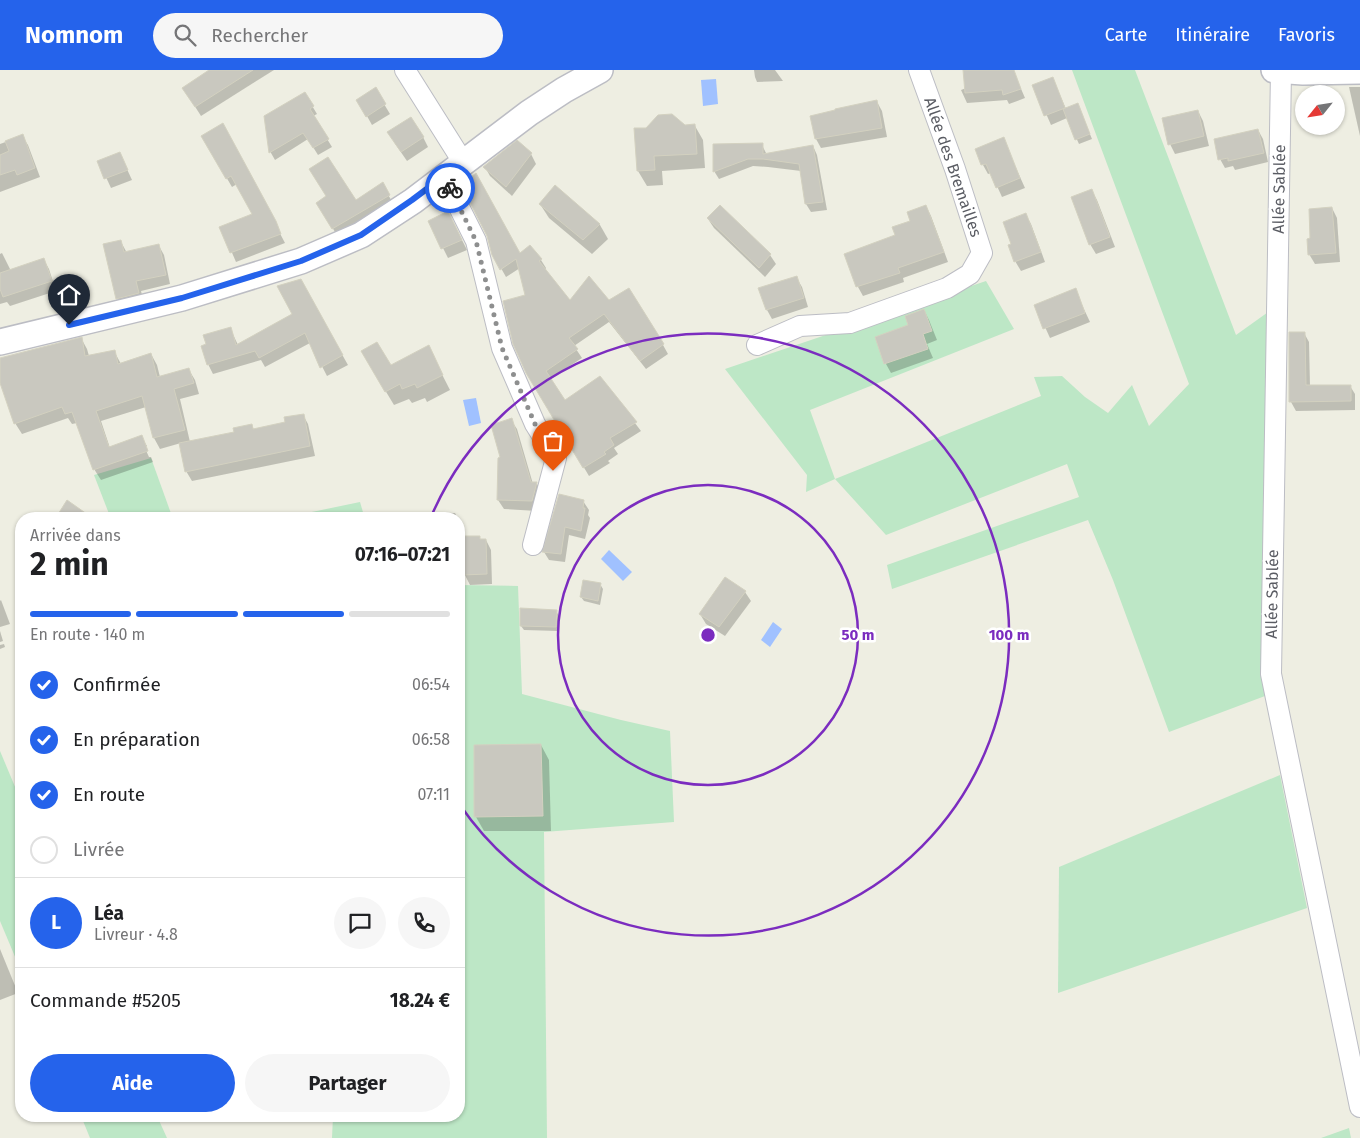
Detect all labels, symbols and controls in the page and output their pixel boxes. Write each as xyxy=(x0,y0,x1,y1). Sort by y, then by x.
search box xyxy=(153,13,503,58)
text: Nomnom xyxy=(25,21,123,49)
icon: search xyxy=(171,21,199,49)
text: Rechercher xyxy=(211,24,308,47)
text: Carte xyxy=(1105,24,1147,46)
text: Itinéraire xyxy=(1175,24,1250,46)
text: Favoris xyxy=(1278,24,1335,46)
north arrow xyxy=(1295,85,1345,135)
map controls xyxy=(1295,85,1345,135)
street label: Allée des Bremailles xyxy=(920,95,986,239)
street label: Allée Sablée xyxy=(1269,144,1289,234)
courier xyxy=(425,163,475,213)
icon: bike xyxy=(436,174,464,202)
pin xyxy=(48,274,90,325)
icon: home xyxy=(55,281,83,309)
pin xyxy=(532,420,574,471)
icon: bag xyxy=(539,427,567,455)
text: Arrivée dans xyxy=(30,526,121,545)
text: 07:16–07:21 xyxy=(355,543,450,566)
text: 2 min xyxy=(30,545,109,583)
street label: Allée Sablée xyxy=(1262,549,1282,639)
text: En route · 140 m xyxy=(30,625,145,644)
centre of rings xyxy=(699,626,717,644)
text: 50 m xyxy=(841,626,875,644)
text: 100 m xyxy=(989,626,1029,644)
icon: check xyxy=(30,671,58,699)
text: Confirmée xyxy=(73,673,161,696)
text: 06:54 xyxy=(412,675,450,694)
icon: check xyxy=(30,726,58,754)
text: En préparation xyxy=(73,728,200,751)
text: 06:58 xyxy=(412,730,450,749)
icon: check xyxy=(30,781,58,809)
text: En route xyxy=(73,783,145,806)
text: 07:11 xyxy=(417,785,450,804)
text: Livrée xyxy=(73,838,125,861)
button: chat xyxy=(334,897,386,949)
button: phone xyxy=(398,897,450,949)
text: Léa xyxy=(94,902,124,925)
text: L xyxy=(51,911,61,934)
text: Livreur · 4.8 xyxy=(94,925,178,944)
text: Commande #5205 xyxy=(30,989,181,1012)
text: 18.24 € xyxy=(390,989,450,1012)
button: Aide xyxy=(30,1054,235,1112)
button: Partager xyxy=(245,1054,450,1112)

